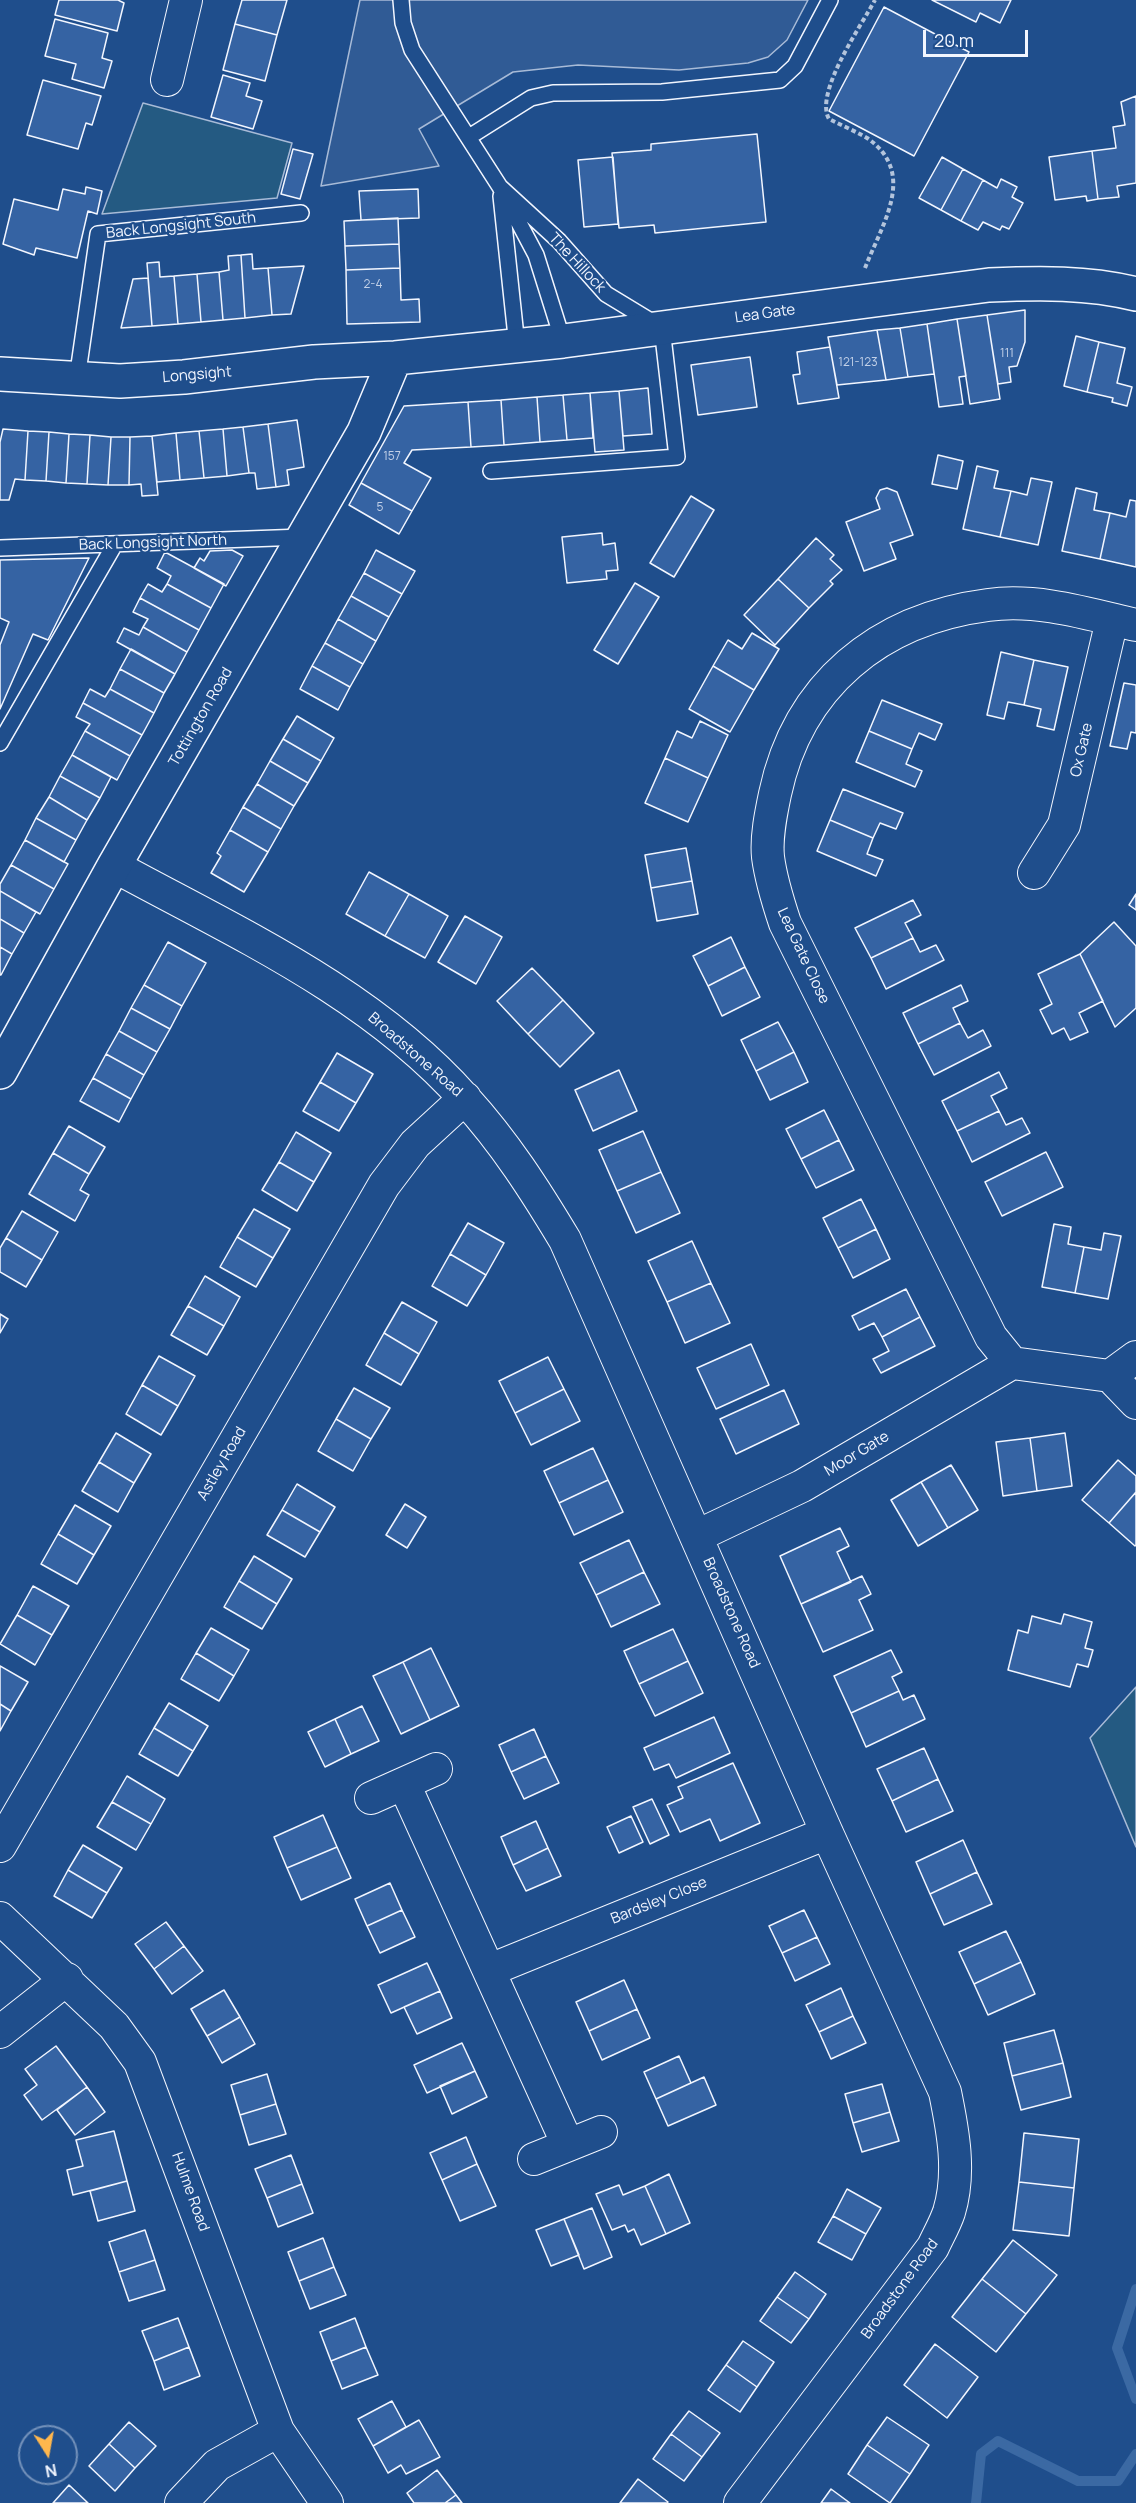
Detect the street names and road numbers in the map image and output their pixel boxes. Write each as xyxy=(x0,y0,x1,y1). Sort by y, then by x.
street label: Back Longsight South xyxy=(105,209,257,243)
street label: The Hillock xyxy=(545,229,609,297)
street label: Lea Gate xyxy=(734,301,796,327)
street label: Longsight xyxy=(162,363,232,387)
street label: Back Longsight North xyxy=(79,531,227,555)
street label: Tottington Road xyxy=(165,664,237,770)
street label: Ox Gate xyxy=(1067,721,1097,779)
street label: Lea Gate Close xyxy=(773,905,833,1007)
street label: Broadstone Road xyxy=(364,1009,466,1101)
street label: Astley Road xyxy=(194,1424,250,1504)
street label: Moor Gate xyxy=(821,1428,893,1480)
street label: Broadstone Road xyxy=(699,1555,763,1671)
street label: Bardsley Close xyxy=(608,1874,710,1928)
street label: Hulme Road xyxy=(167,2150,213,2234)
street label: Broadstone Road xyxy=(858,2236,942,2342)

